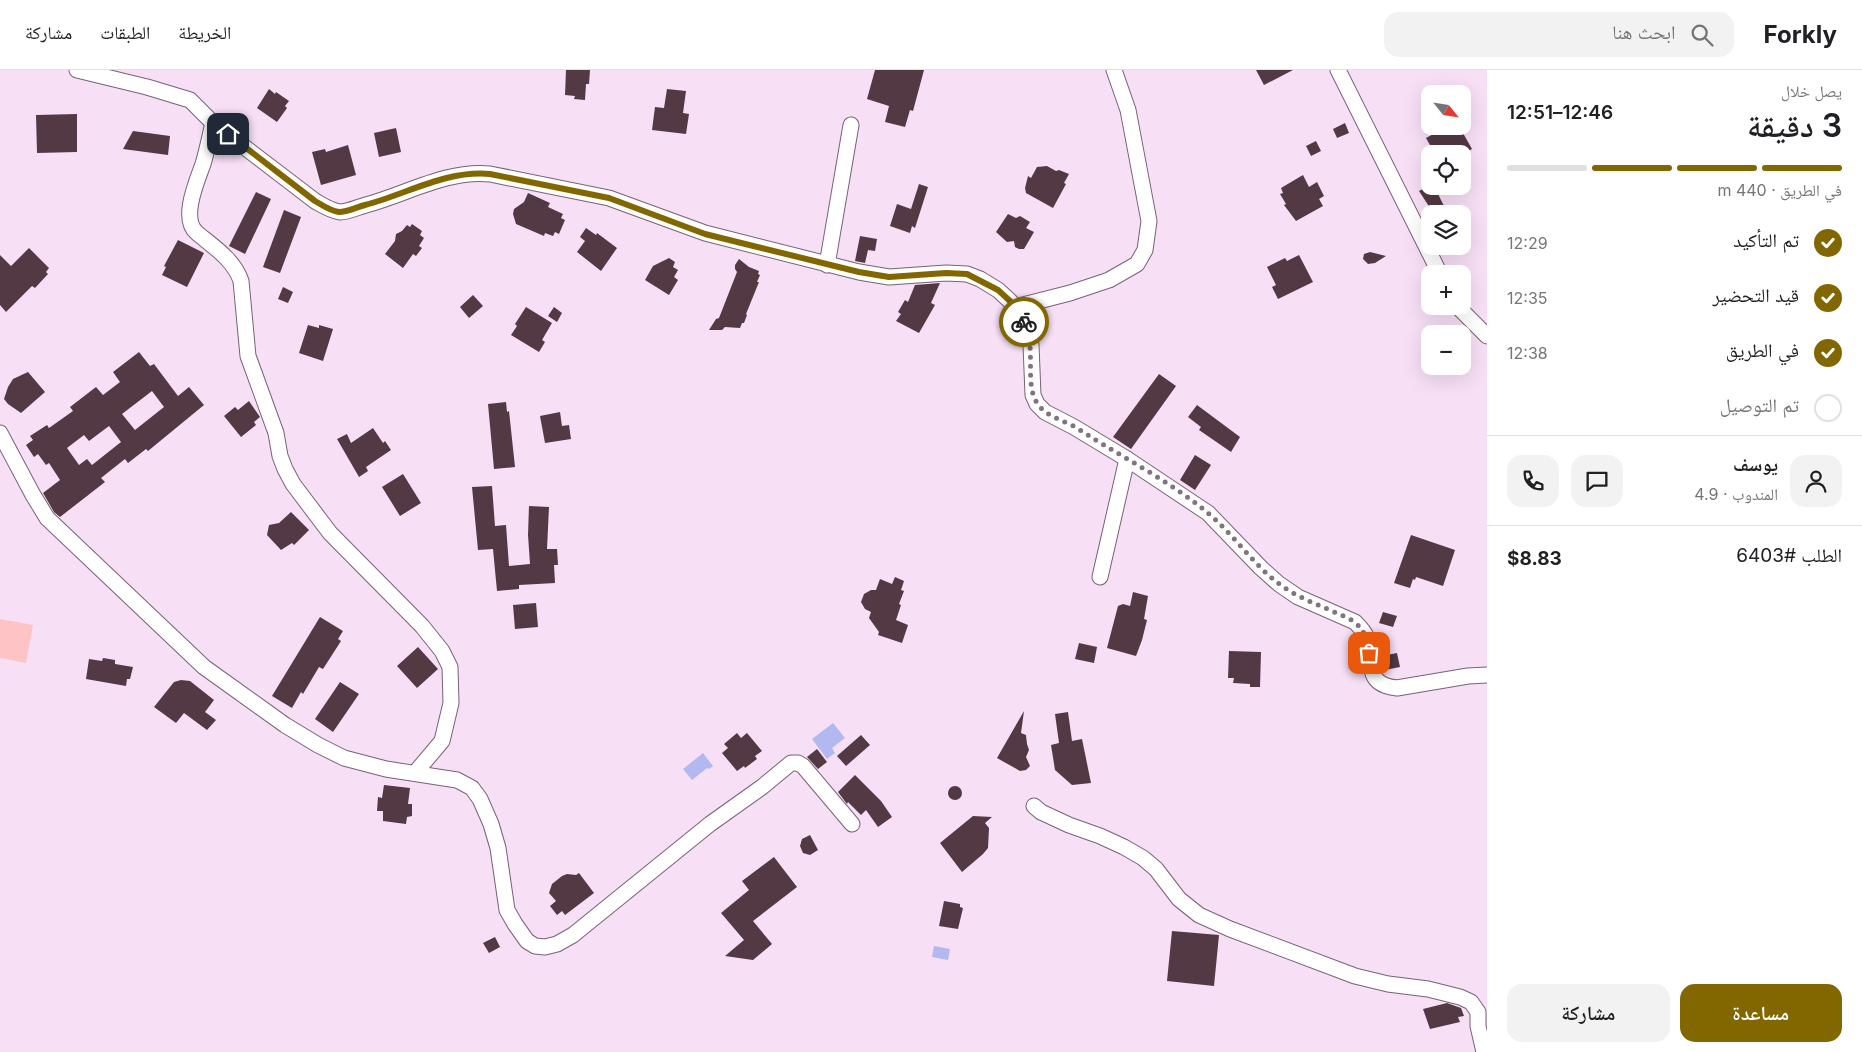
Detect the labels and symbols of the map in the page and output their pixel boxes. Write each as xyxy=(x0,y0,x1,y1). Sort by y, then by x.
north arrow xyxy=(1421,85,1471,135)
pin xyxy=(207,113,249,155)
courier xyxy=(999,297,1049,347)
pin xyxy=(1348,632,1390,674)

